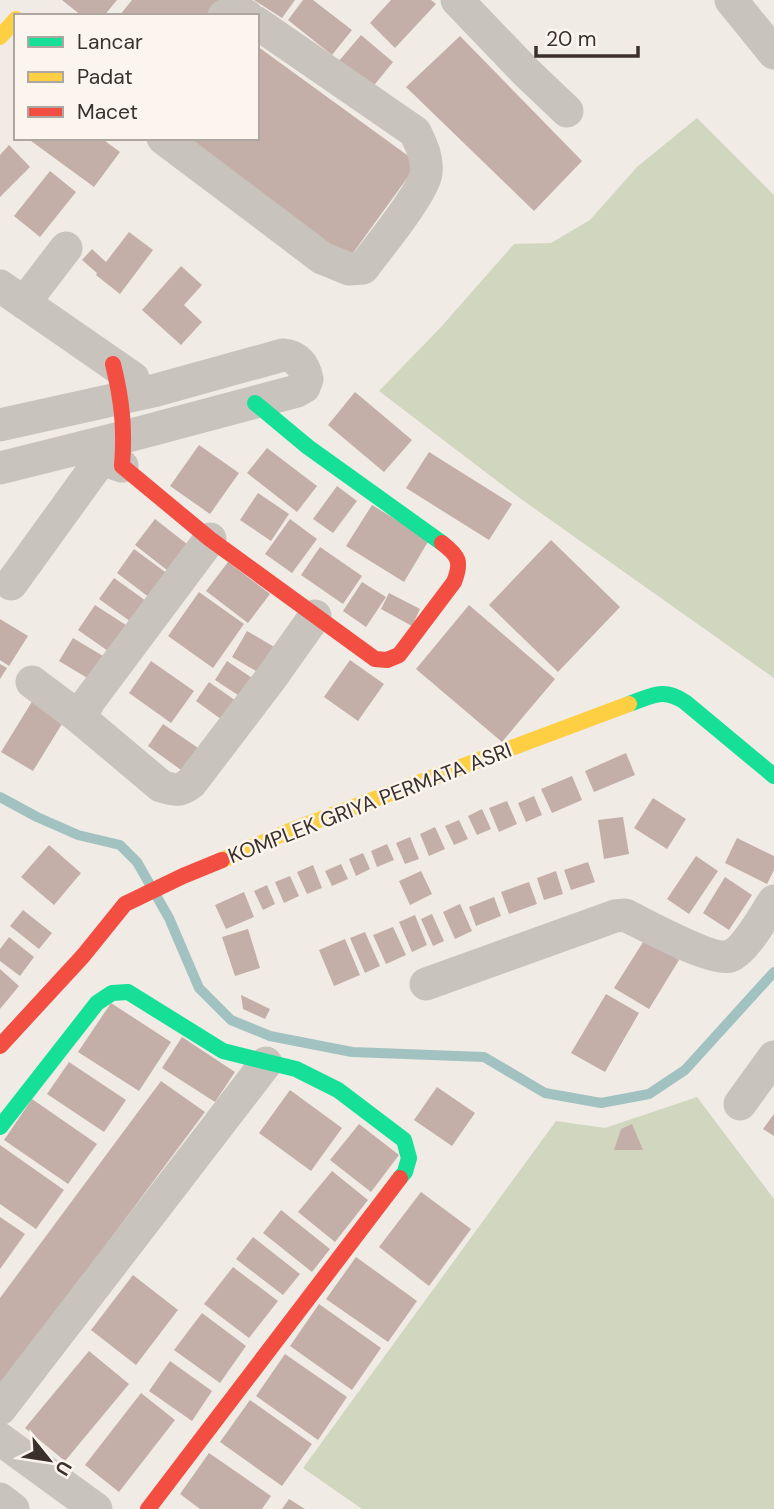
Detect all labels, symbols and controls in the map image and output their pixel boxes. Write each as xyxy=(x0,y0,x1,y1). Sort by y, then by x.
legend xyxy=(14,14,259,140)
scale bar xyxy=(536,14,638,58)
text: 20 m xyxy=(546,25,597,53)
text: Lancar xyxy=(77,28,143,56)
text: Padat xyxy=(77,63,133,91)
text: Macet xyxy=(77,98,138,126)
street label: KOMPLEK GRIYA PERMATA ASRI xyxy=(224,736,516,870)
north arrow xyxy=(14,1425,84,1495)
text: U xyxy=(49,1456,77,1480)

